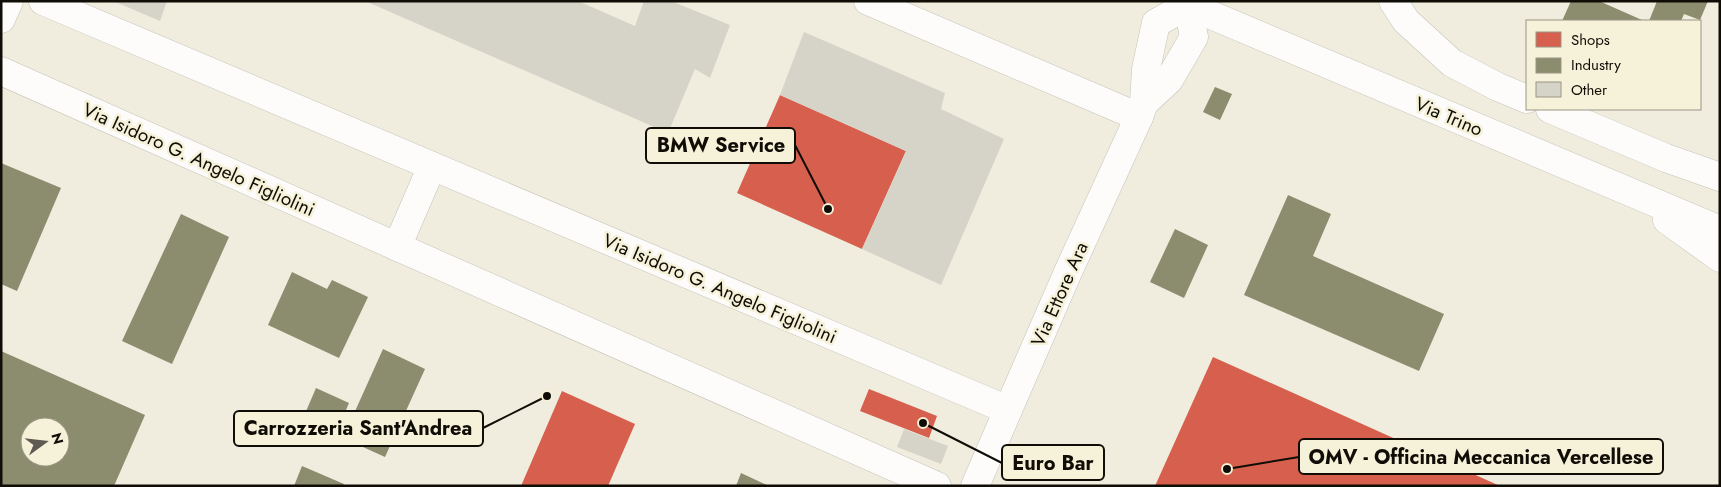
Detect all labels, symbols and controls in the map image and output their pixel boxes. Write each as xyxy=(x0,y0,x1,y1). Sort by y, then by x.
legend xyxy=(1526,20,1701,110)
text: Shops xyxy=(1571,29,1610,51)
text: Industry xyxy=(1571,54,1621,76)
text: Other xyxy=(1571,79,1608,101)
street label: Via Trino xyxy=(1411,90,1487,143)
street label: Via Isidoro G. Angelo Figliolini xyxy=(78,96,319,223)
callout: BMW Service xyxy=(646,128,795,163)
text: BMW Service xyxy=(657,131,785,160)
street label: Via Isidoro G. Angelo Figliolini xyxy=(599,227,841,350)
street label: Via Ettore Ara xyxy=(1024,237,1095,351)
callout: Carrozzeria Sant'Andrea xyxy=(234,411,483,446)
text: Carrozzeria Sant'Andrea xyxy=(244,414,472,443)
north arrow xyxy=(20,417,70,467)
text: N xyxy=(46,431,69,447)
callout: OMV - Officina Meccanica Vercellese xyxy=(1299,439,1663,474)
text: OMV - Officina Meccanica Vercellese xyxy=(1309,443,1653,472)
callout: Euro Bar xyxy=(1002,445,1104,480)
text: Euro Bar xyxy=(1012,449,1095,478)

